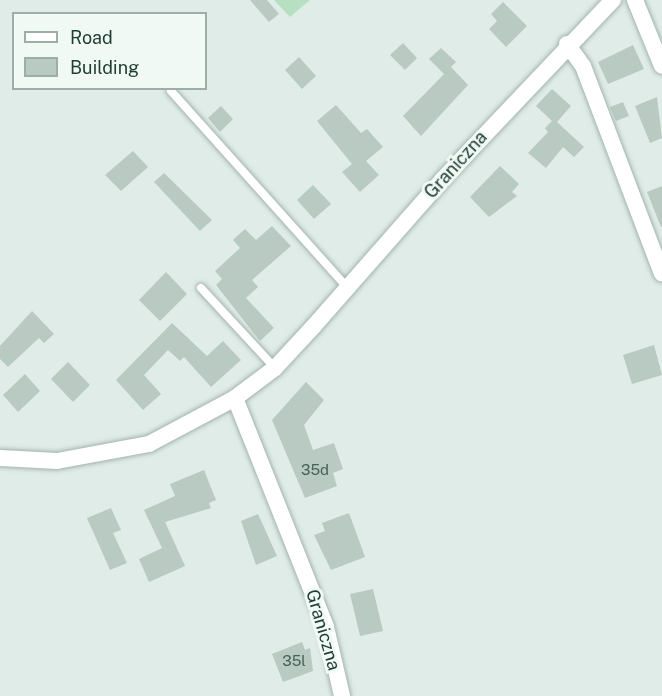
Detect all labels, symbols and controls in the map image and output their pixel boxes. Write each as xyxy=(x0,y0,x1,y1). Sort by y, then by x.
legend xyxy=(12,12,207,90)
text: Road xyxy=(70,27,113,48)
text: Building xyxy=(70,57,139,78)
street label: Graniczna xyxy=(420,127,492,203)
house number: 35d xyxy=(301,461,329,479)
street label: Graniczna xyxy=(301,587,345,673)
house number: 35l xyxy=(282,652,306,670)

